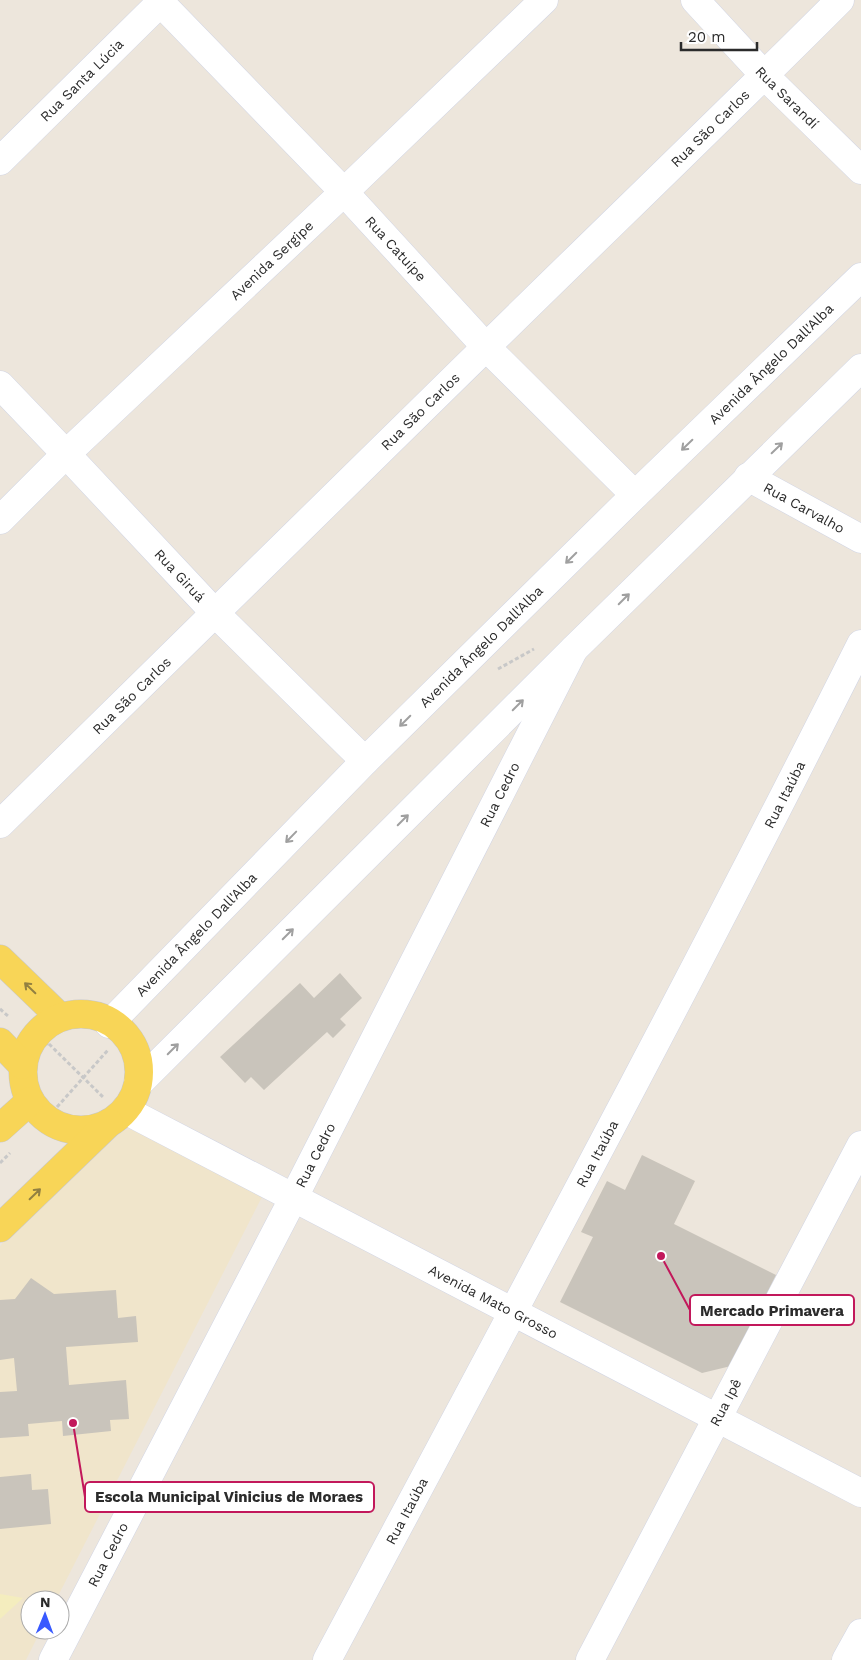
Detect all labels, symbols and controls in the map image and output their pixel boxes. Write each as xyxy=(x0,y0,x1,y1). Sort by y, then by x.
scale bar xyxy=(681,20,757,52)
text: 20 m xyxy=(688,28,726,46)
street label: Rua Santa Lúcia xyxy=(37,36,127,125)
street label: Rua Sarandí xyxy=(752,63,822,132)
street label: Rua São Carlos xyxy=(667,86,753,170)
street label: Rua Catuípe xyxy=(362,213,430,284)
street label: Avenida Sergipe xyxy=(227,217,317,303)
street label: Avenida Ângelo Dall'Alba xyxy=(706,300,837,427)
street label: Rua São Carlos xyxy=(378,369,463,453)
one-way arrow xyxy=(681,439,694,451)
one-way arrow xyxy=(771,442,783,455)
street label: Rua Carvalho xyxy=(761,479,847,536)
street label: Rua Giruá xyxy=(151,546,208,605)
one-way arrow xyxy=(565,552,577,564)
street label: Avenida Ângelo Dall'Alba xyxy=(416,582,546,711)
one-way arrow xyxy=(618,593,630,606)
street label: Rua São Carlos xyxy=(89,653,174,737)
one-way arrow xyxy=(512,699,524,711)
one-way arrow xyxy=(400,715,412,727)
street label: Rua Itaúba xyxy=(761,758,808,831)
street label: Rua Cedro xyxy=(476,759,523,830)
one-way arrow xyxy=(397,813,409,826)
one-way arrow xyxy=(285,831,297,843)
street label: Avenida Ângelo Dall'Alba xyxy=(132,869,260,1000)
one-way arrow xyxy=(282,928,294,941)
one-way arrow xyxy=(24,982,36,994)
one-way arrow xyxy=(167,1043,179,1055)
street label: Rua Itaúba xyxy=(573,1117,621,1190)
street label: Rua Cedro xyxy=(292,1120,339,1190)
one-way arrow xyxy=(29,1188,41,1200)
street label: Avenida Mato Grosso xyxy=(426,1261,560,1342)
callout: Mercado Primavera xyxy=(690,1295,854,1325)
text: Mercado Primavera xyxy=(700,1302,844,1320)
street label: Rua Ipê xyxy=(707,1376,744,1429)
street label: Rua Itaúba xyxy=(382,1475,431,1547)
callout: Escola Municipal Vinicius de Moraes xyxy=(85,1482,374,1512)
text: Escola Municipal Vinicius de Moraes xyxy=(95,1488,363,1506)
street label: Rua Cedro xyxy=(85,1519,131,1589)
north arrow xyxy=(20,1590,70,1640)
text: N xyxy=(40,1594,51,1610)

